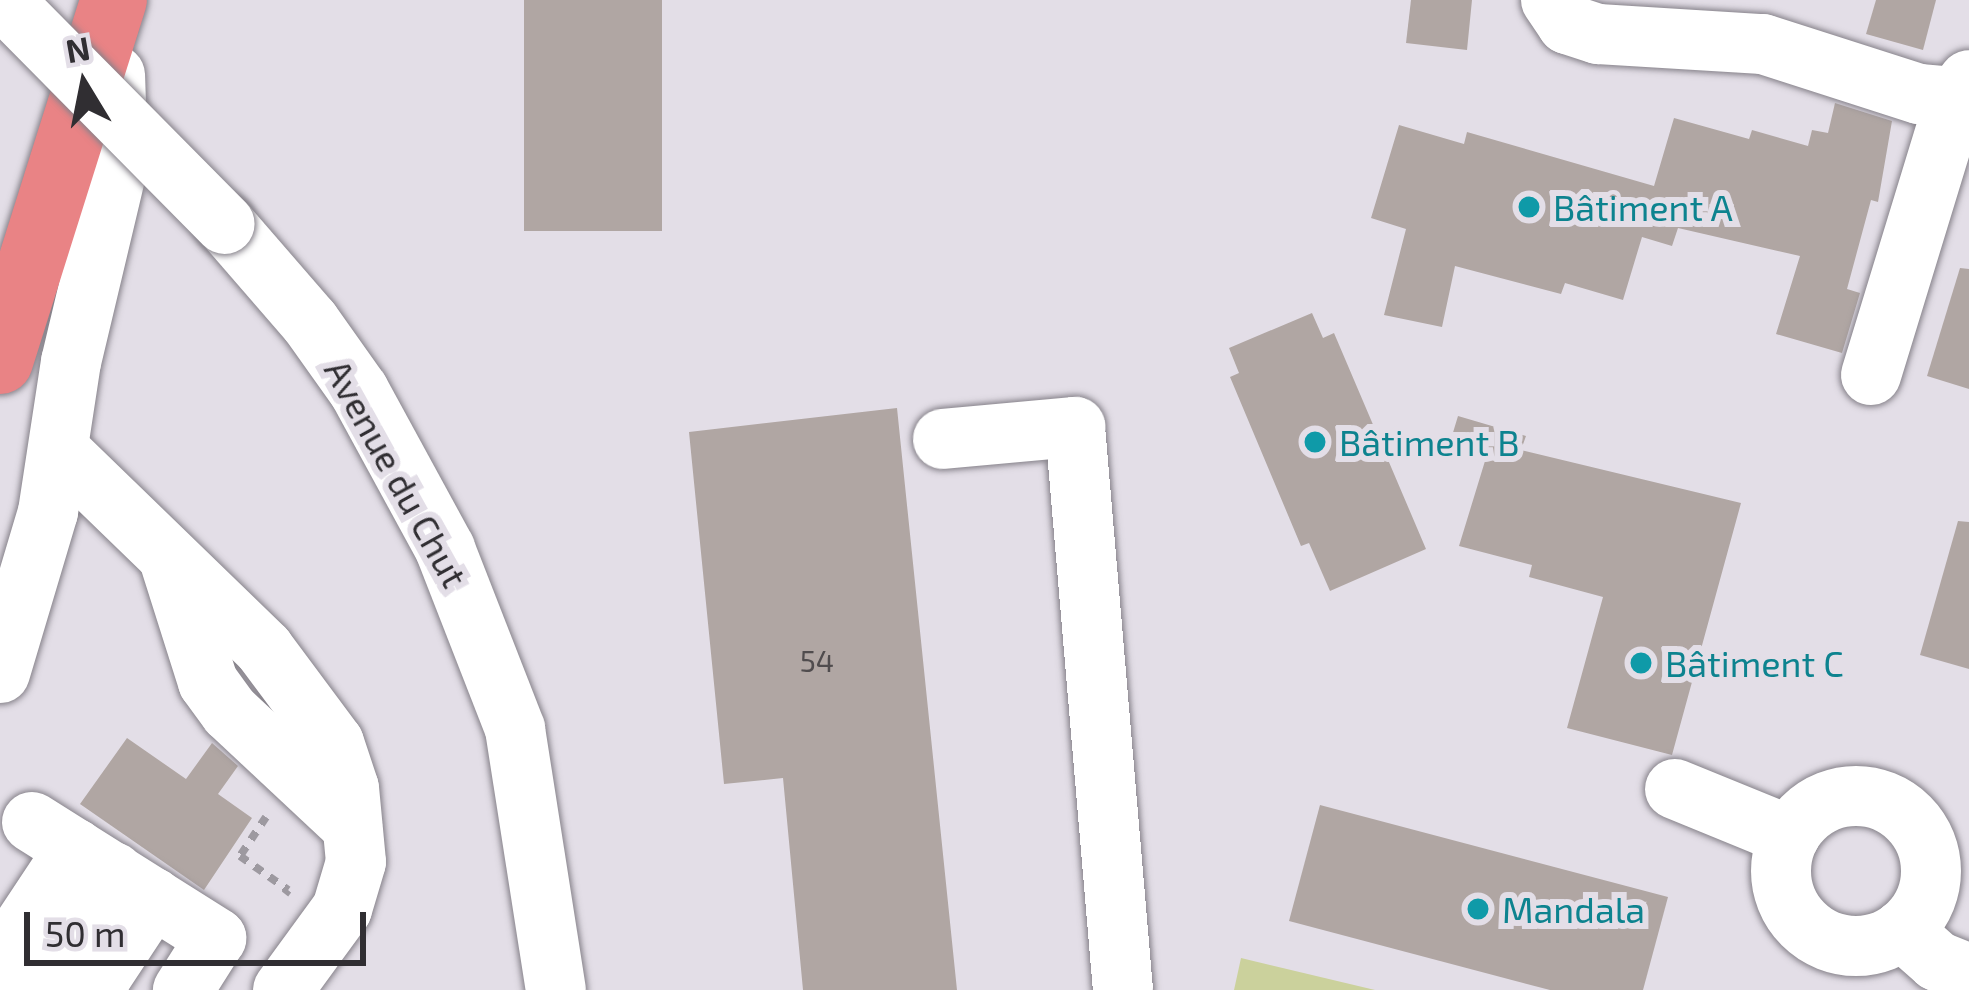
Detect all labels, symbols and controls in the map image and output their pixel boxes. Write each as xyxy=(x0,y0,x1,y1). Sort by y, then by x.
north arrow xyxy=(24,24,144,144)
text: N xyxy=(63,27,93,70)
place label: Bâtiment A xyxy=(1553,185,1734,229)
marker: Bâtiment A xyxy=(1516,194,1542,220)
street label: Avenue du Chut xyxy=(317,352,477,594)
place label: Bâtiment B xyxy=(1339,420,1520,464)
marker: Bâtiment B xyxy=(1302,429,1328,455)
place label: Bâtiment C xyxy=(1665,641,1844,685)
house number: 54 xyxy=(800,642,834,678)
marker: Bâtiment C xyxy=(1628,650,1654,676)
place label: Mandala xyxy=(1502,887,1645,931)
scale bar xyxy=(30,888,372,962)
marker: Mandala xyxy=(1465,896,1491,922)
text: 50 m xyxy=(45,911,126,954)

